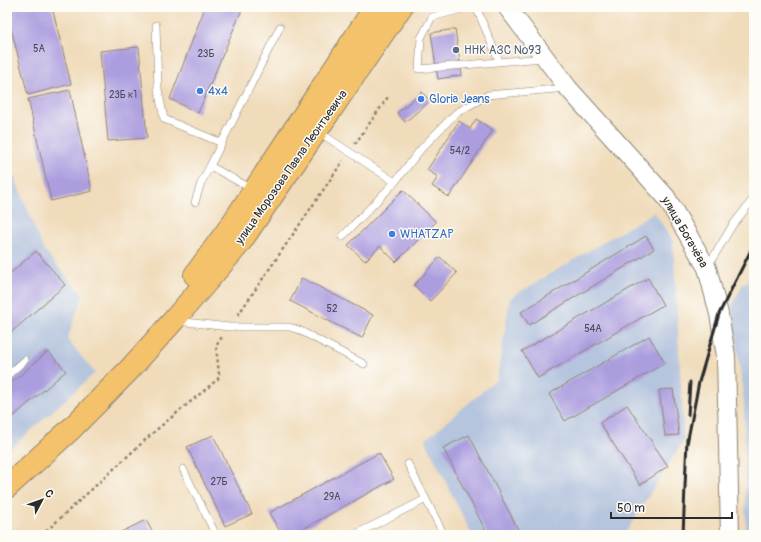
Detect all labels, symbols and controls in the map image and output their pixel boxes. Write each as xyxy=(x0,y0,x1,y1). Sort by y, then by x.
house number: 5А xyxy=(33,43,45,55)
place label: ННК АЗС №93 xyxy=(464,43,541,58)
marker: ННК АЗС №93 xyxy=(451,45,461,55)
house number: 23Б xyxy=(198,48,214,60)
place label: 4х4 xyxy=(208,84,228,99)
marker: 4х4 xyxy=(195,86,205,96)
street label: улица Морозова Павла Леонтьевича xyxy=(232,87,351,248)
house number: 23Б к1 xyxy=(109,89,137,101)
place label: Gloria Jeans xyxy=(429,92,490,107)
marker: Gloria Jeans xyxy=(416,94,426,104)
house number: 54/2 xyxy=(450,145,471,157)
street label: улица Богачёва xyxy=(658,193,711,271)
place label: WHATZAP xyxy=(400,227,454,242)
marker: WHATZAP xyxy=(387,229,397,239)
house number: 52 xyxy=(326,303,338,315)
house number: 54А xyxy=(584,323,602,335)
house number: 27Б xyxy=(211,476,227,488)
north arrow xyxy=(22,480,62,520)
text: С xyxy=(42,487,56,501)
house number: 29А xyxy=(323,491,341,503)
scale bar xyxy=(611,494,732,520)
text: 50 m xyxy=(617,501,645,516)

